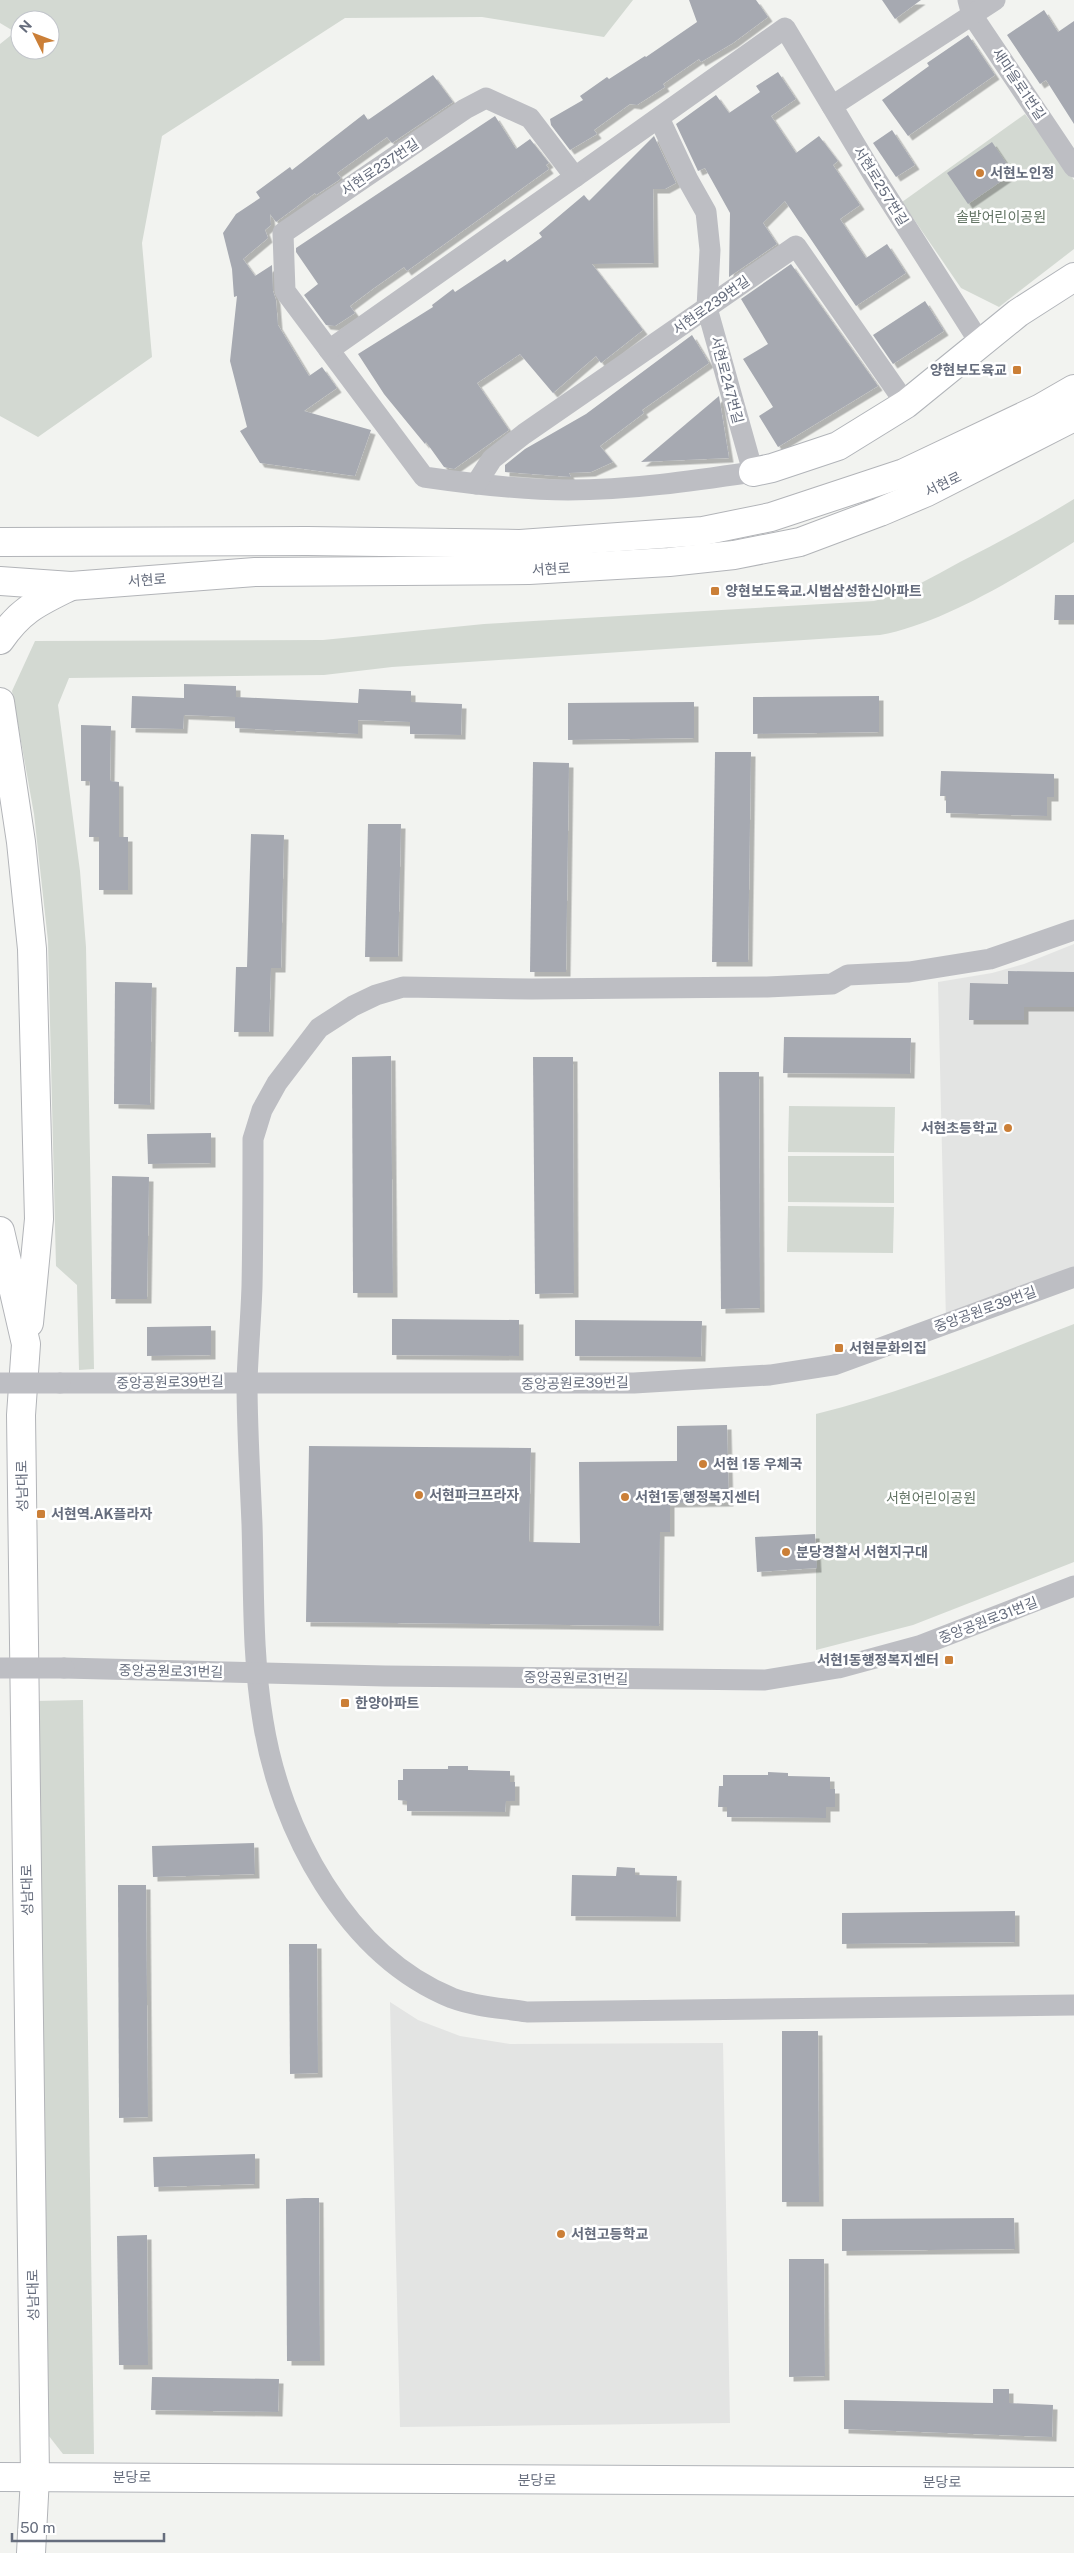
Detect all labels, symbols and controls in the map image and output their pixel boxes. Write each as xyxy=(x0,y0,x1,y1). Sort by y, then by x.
north arrow xyxy=(10,10,60,60)
text: N xyxy=(16,17,35,36)
street label: 새마을로1번길 xyxy=(989,45,1049,123)
street label: 서현로237번길 xyxy=(338,135,422,199)
street label: 서현로257번길 xyxy=(850,144,912,228)
place label: 서현노인정 xyxy=(990,165,1054,181)
marker: 서현노인정 xyxy=(974,167,986,179)
park label: 솔밭어린이공원 xyxy=(956,209,1046,225)
street label: 서현로239번길 xyxy=(669,273,753,337)
street label: 서현로247번길 xyxy=(708,334,746,426)
place label: 양현보도육교 xyxy=(930,362,1007,378)
marker: 양현보도육교 xyxy=(1011,364,1023,376)
street label: 서현로 xyxy=(922,468,964,500)
street label: 서현로 xyxy=(531,560,571,578)
street label: 서현로 xyxy=(127,571,167,589)
place label: 양현보도육교.시범삼성한신아파트 xyxy=(725,583,922,599)
marker: 양현보도육교.시범삼성한신아파트 xyxy=(709,585,721,597)
place label: 서현초등학교 xyxy=(921,1120,998,1136)
marker: 서현초등학교 xyxy=(1002,1122,1014,1134)
street label: 중앙공원로39번길 xyxy=(932,1283,1038,1335)
place label: 서현문화의집 xyxy=(849,1340,926,1356)
marker: 서현문화의집 xyxy=(833,1342,845,1354)
street label: 중앙공원로39번길 xyxy=(116,1373,224,1391)
street label: 중앙공원로39번길 xyxy=(521,1374,629,1392)
place label: 서현 1동 우체국 xyxy=(713,1456,803,1472)
marker: 서현 1동 우체국 xyxy=(697,1458,709,1470)
street label: 성남대로 xyxy=(14,1460,30,1512)
place label: 서현파크프라자 xyxy=(429,1487,519,1503)
marker: 서현파크프라자 xyxy=(413,1489,425,1501)
place label: 서현1동 행정복지센터 xyxy=(635,1489,760,1505)
park label: 서현어린이공원 xyxy=(886,1490,976,1506)
marker: 서현1동 행정복지센터 xyxy=(619,1491,631,1503)
place label: 서현역.AK플라자 xyxy=(51,1506,152,1522)
marker: 서현역.AK플라자 xyxy=(35,1508,47,1520)
place label: 분당경찰서 서현지구대 xyxy=(796,1544,928,1560)
marker: 분당경찰서 서현지구대 xyxy=(780,1546,792,1558)
street label: 중앙공원로31번길 xyxy=(936,1594,1040,1646)
place label: 서현1동행정복지센터 xyxy=(817,1652,939,1668)
marker: 서현1동행정복지센터 xyxy=(943,1654,955,1666)
street label: 중앙공원로31번길 xyxy=(119,1662,223,1680)
street label: 중앙공원로31번길 xyxy=(524,1669,628,1687)
place label: 한양아파트 xyxy=(355,1695,420,1711)
marker: 한양아파트 xyxy=(339,1697,351,1709)
street label: 성남대로 xyxy=(19,1864,35,1916)
place label: 서현고등학교 xyxy=(571,2226,648,2242)
marker: 서현고등학교 xyxy=(555,2228,567,2240)
street label: 성남대로 xyxy=(25,2269,41,2321)
street label: 분당로 xyxy=(113,2469,151,2485)
street label: 분당로 xyxy=(518,2472,556,2488)
street label: 분당로 xyxy=(923,2474,961,2490)
scale bar xyxy=(12,2510,165,2542)
text: 50 m xyxy=(20,2519,55,2536)

